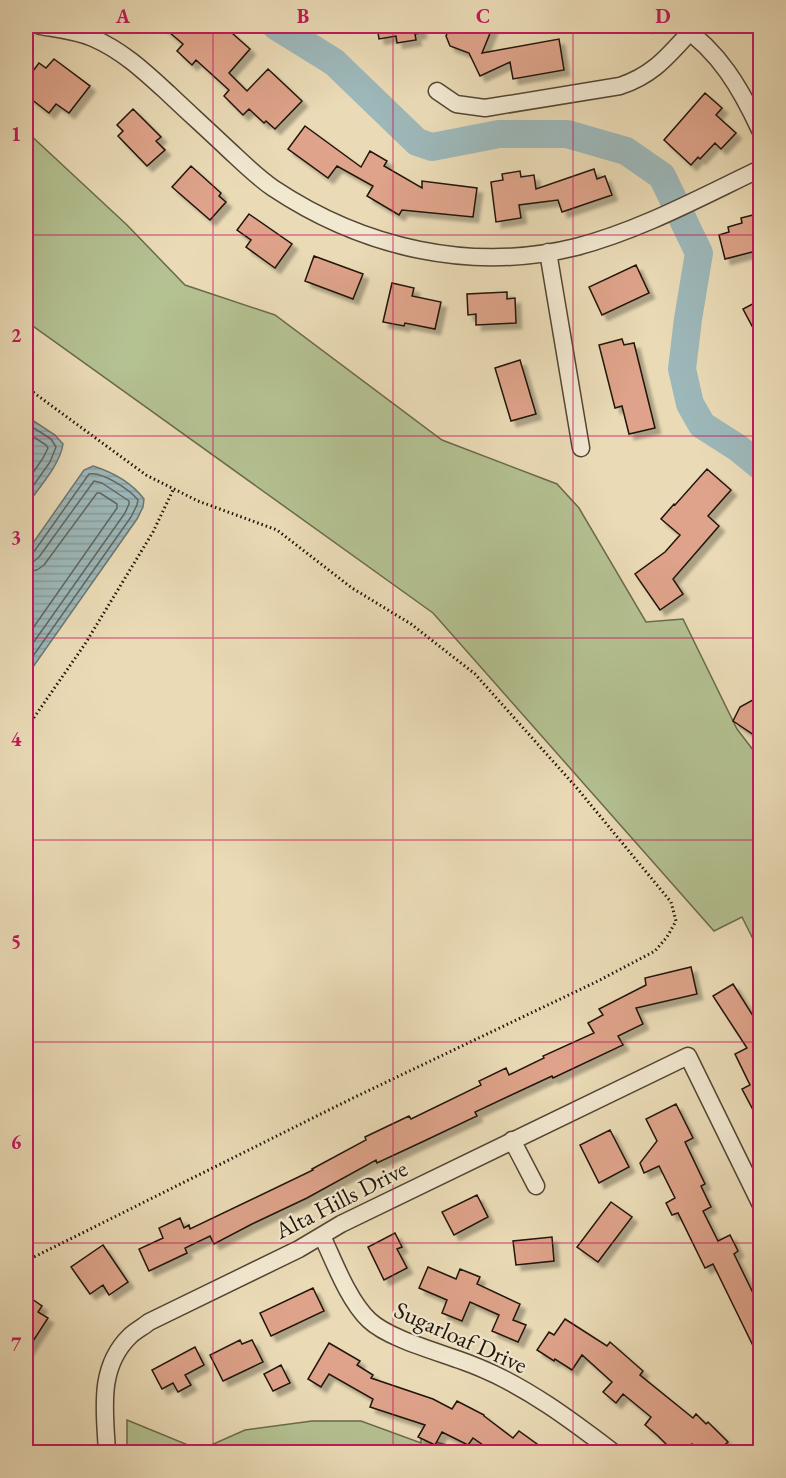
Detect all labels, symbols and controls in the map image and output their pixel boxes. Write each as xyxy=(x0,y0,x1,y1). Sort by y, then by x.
text: A xyxy=(115,3,131,29)
text: B xyxy=(297,3,309,29)
text: C xyxy=(476,3,490,29)
text: D xyxy=(655,3,671,29)
text: 1 xyxy=(11,121,21,147)
text: 2 xyxy=(11,322,22,348)
text: 3 xyxy=(11,524,21,550)
text: 4 xyxy=(11,726,22,752)
text: 5 xyxy=(11,928,21,954)
text: 6 xyxy=(11,1129,22,1155)
street label: Alta Hills Drive xyxy=(269,1152,413,1246)
street label: Sugarloaf Drive xyxy=(390,1294,532,1380)
text: 7 xyxy=(11,1331,22,1357)

